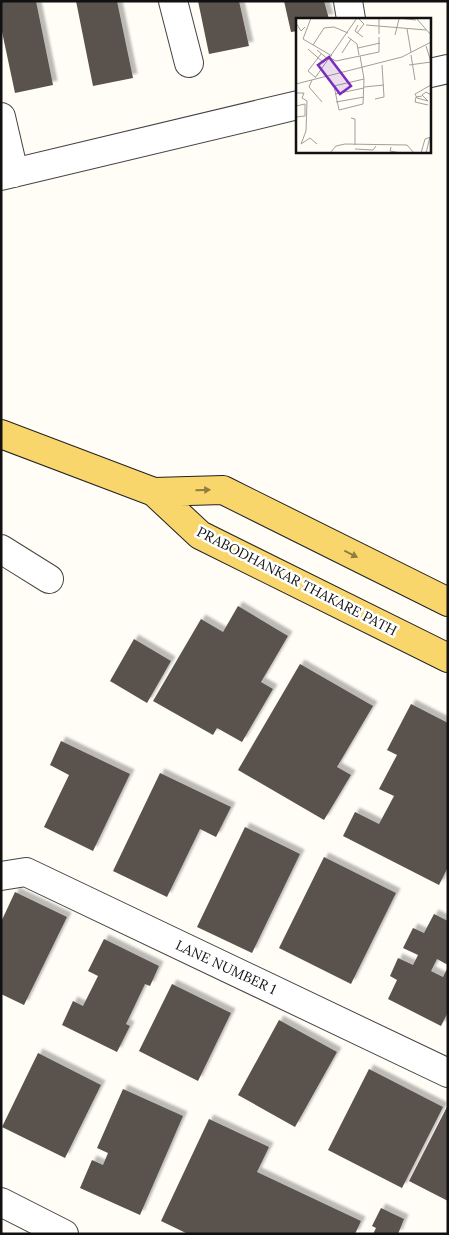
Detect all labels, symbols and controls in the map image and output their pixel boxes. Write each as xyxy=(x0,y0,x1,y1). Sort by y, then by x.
inset map xyxy=(296,18,432,152)
one-way arrow xyxy=(195,486,211,494)
street label: PRABODHANKAR THAKARE PATH xyxy=(194,523,400,640)
one-way arrow xyxy=(343,550,358,558)
street label: LANE NUMBER 1 xyxy=(173,936,279,998)

